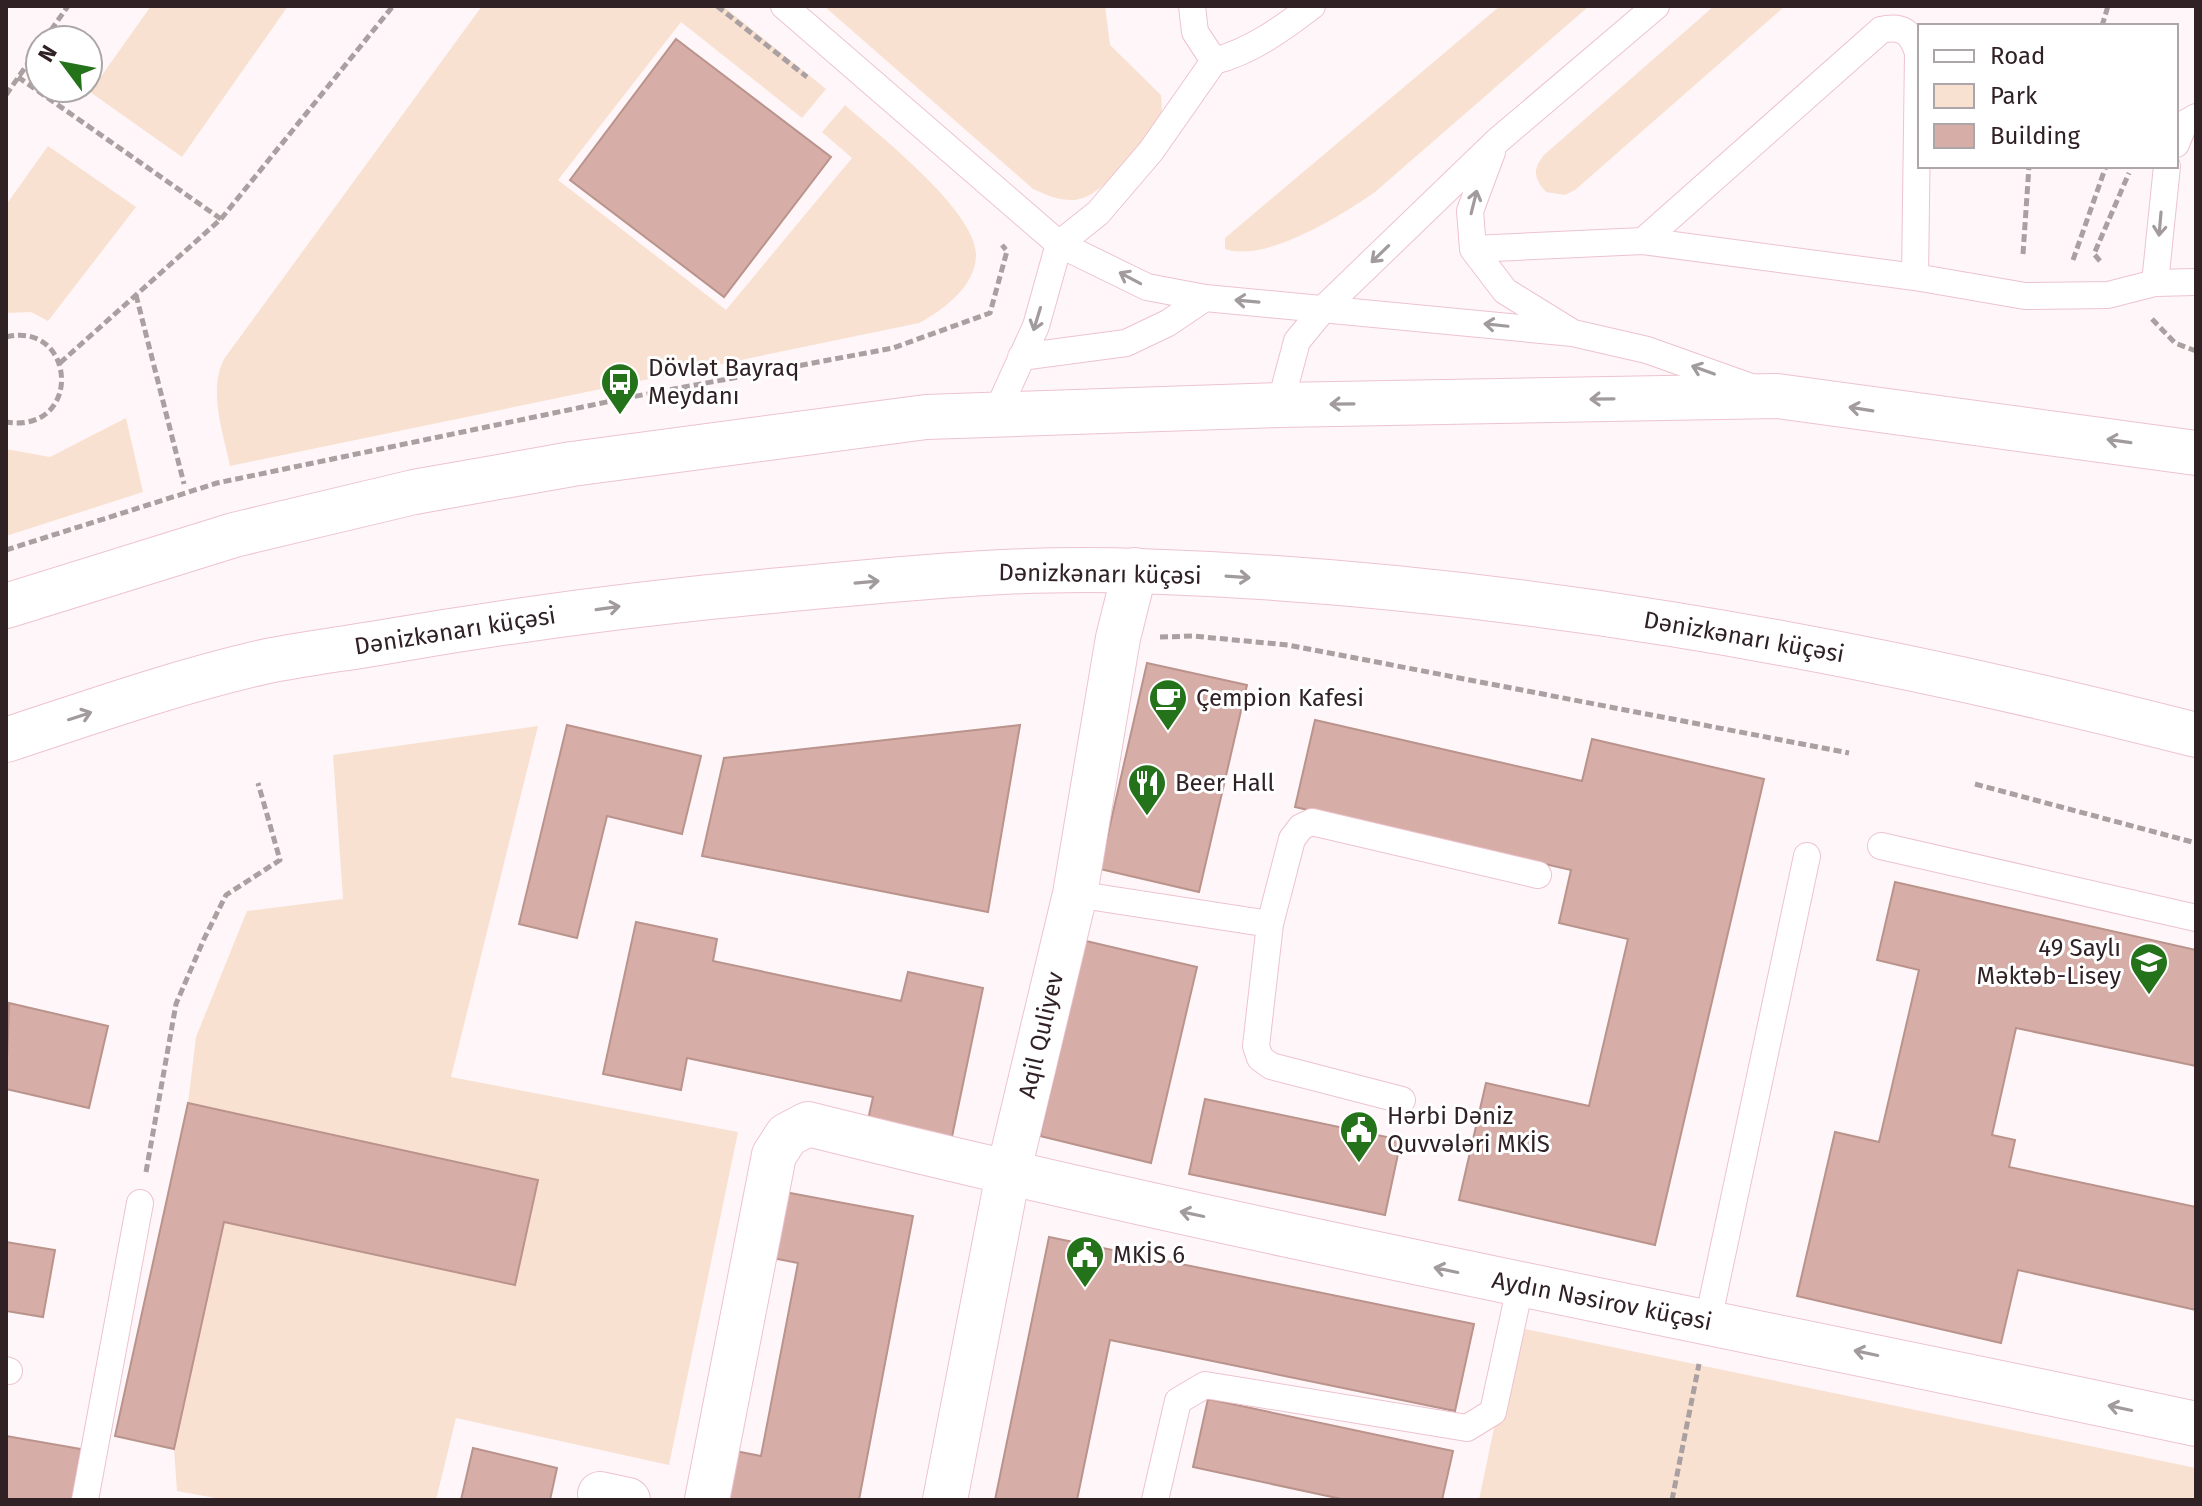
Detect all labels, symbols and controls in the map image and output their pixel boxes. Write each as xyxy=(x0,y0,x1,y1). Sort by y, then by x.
north arrow xyxy=(24,24,104,104)
legend xyxy=(1918,24,2178,168)
text: N xyxy=(32,40,63,67)
text: Road xyxy=(1990,42,2045,70)
text: Park xyxy=(1990,82,2038,110)
text: Building xyxy=(1990,122,2080,150)
one-way arrow xyxy=(1467,190,1482,216)
one-way arrow xyxy=(2152,210,2167,237)
one-way arrow xyxy=(1370,245,1390,264)
one-way arrow xyxy=(1119,270,1143,286)
one-way arrow xyxy=(1234,293,1261,308)
one-way arrow xyxy=(1029,306,1043,331)
one-way arrow xyxy=(1483,318,1510,333)
place label: Dövlət Bayraq Meydanı xyxy=(648,354,799,410)
bus stop icon: Dövlət Bayraq Meydanı xyxy=(599,361,641,416)
one-way arrow xyxy=(1692,362,1716,376)
one-way arrow xyxy=(1589,391,1616,407)
one-way arrow xyxy=(1329,396,1356,412)
one-way arrow xyxy=(1849,401,1874,416)
one-way arrow xyxy=(2107,433,2132,448)
street label: Dənizkənarı küçəsi xyxy=(998,558,1202,590)
one-way arrow xyxy=(1224,570,1251,585)
one-way arrow xyxy=(853,574,880,589)
one-way arrow xyxy=(595,600,620,615)
street label: Dənizkənarı küçəsi xyxy=(352,601,558,661)
street label: Dənizkənarı küçəsi xyxy=(1641,606,1847,668)
cafe icon: Çempion Kafesi xyxy=(1147,677,1189,732)
place label: Çempion Kafesi xyxy=(1196,684,1364,712)
one-way arrow xyxy=(67,707,92,722)
restaurant icon: Beer Hall xyxy=(1126,762,1168,817)
place label: Beer Hall xyxy=(1175,769,1275,797)
place label: 49 Saylı Məktəb-Lisey xyxy=(1976,934,2121,990)
school or university icon: 49 Saylı Məktəb-Lisey xyxy=(2128,941,2170,996)
street label: Aqil Quliyev xyxy=(1013,969,1069,1101)
place label: Hərbi Dəniz Quvvələri MKİS xyxy=(1387,1102,1550,1158)
public building icon: Hərbi Dəniz Quvvələri MKİS xyxy=(1338,1109,1380,1164)
one-way arrow xyxy=(1179,1206,1205,1221)
public building icon: MKİS 6 xyxy=(1064,1234,1106,1289)
place label: MKİS 6 xyxy=(1113,1241,1185,1269)
one-way arrow xyxy=(1433,1262,1459,1277)
street label: Aydın Nəsirov küçəsi xyxy=(1490,1266,1714,1336)
one-way arrow xyxy=(1853,1345,1879,1360)
one-way arrow xyxy=(2107,1400,2133,1415)

